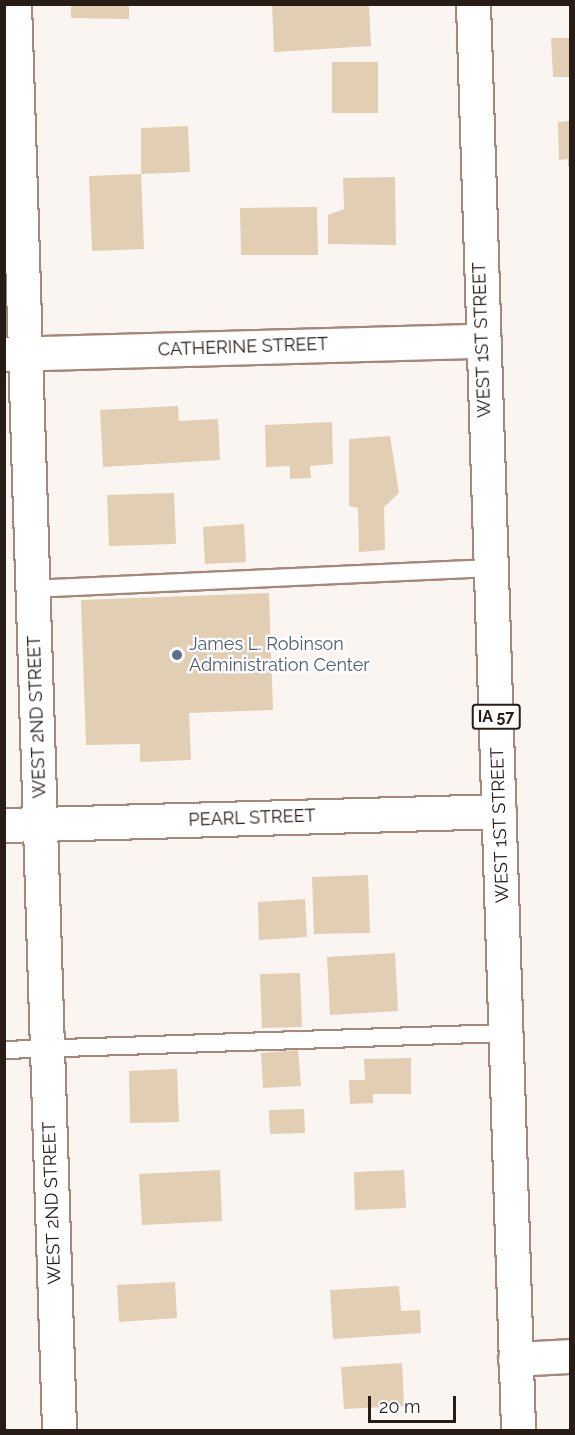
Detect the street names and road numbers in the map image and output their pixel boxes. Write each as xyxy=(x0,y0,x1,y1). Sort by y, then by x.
street label: WEST 1ST STREET xyxy=(468,261,496,419)
street label: CATHERINE STREET xyxy=(157,333,329,361)
street label: WEST 2ND STREET xyxy=(23,635,51,799)
road number: IA 57 xyxy=(470,704,522,730)
street label: WEST 1ST STREET xyxy=(486,746,514,904)
street label: PEARL STREET xyxy=(188,805,316,831)
street label: WEST 2ND STREET xyxy=(38,1121,66,1285)

